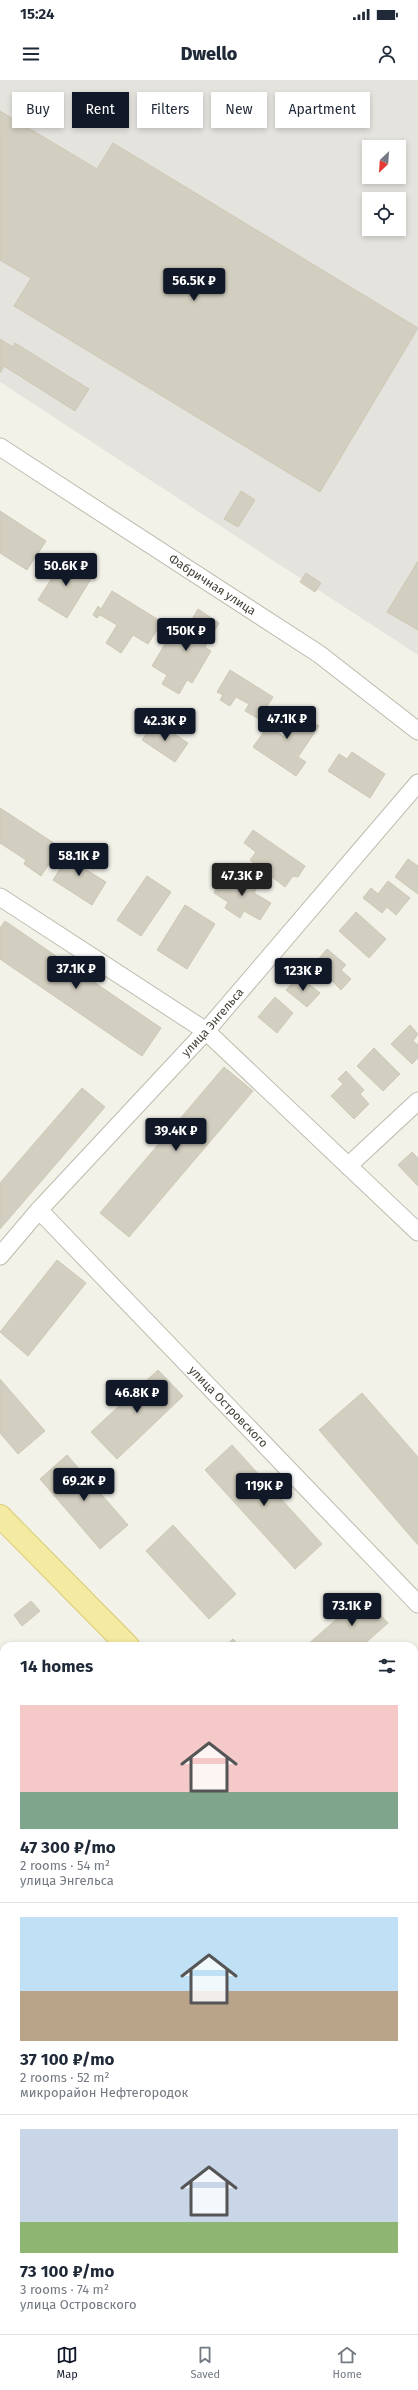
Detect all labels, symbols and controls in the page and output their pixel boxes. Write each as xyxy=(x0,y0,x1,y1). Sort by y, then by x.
text: 15:24 xyxy=(20,5,54,23)
icon: menu xyxy=(20,43,42,65)
text: Dwello xyxy=(181,43,237,65)
icon: person xyxy=(376,43,398,65)
chip: Buy xyxy=(12,92,64,128)
chip: Rent xyxy=(72,92,129,128)
chip: Filters xyxy=(137,92,203,128)
chip: New xyxy=(211,92,267,128)
chip: Apartment xyxy=(275,92,370,128)
north arrow xyxy=(362,140,406,184)
map controls xyxy=(362,140,406,236)
button: locate xyxy=(362,192,406,236)
pin: 56.5K ₽ xyxy=(157,268,231,302)
text: 56.5K ₽ xyxy=(172,273,216,288)
street label: Фабричная улица xyxy=(166,551,258,618)
pin: 50.6K ₽ xyxy=(29,553,103,587)
text: 50.6K ₽ xyxy=(44,558,88,573)
pin: 150K ₽ xyxy=(153,618,219,652)
text: 150K ₽ xyxy=(166,623,206,638)
pin: 47.1K ₽ xyxy=(250,706,324,740)
pin: 42.3K ₽ xyxy=(128,708,202,742)
text: 47.1K ₽ xyxy=(267,711,307,726)
text: 42.3K ₽ xyxy=(144,713,186,728)
pin: 58.1K ₽ xyxy=(42,843,116,877)
text: 58.1K ₽ xyxy=(58,848,100,863)
pin: 47.3K ₽ xyxy=(205,863,279,897)
text: 47.3K ₽ xyxy=(221,868,263,883)
pin: 37.1K ₽ xyxy=(39,956,113,990)
pin: 123K ₽ xyxy=(270,958,336,992)
text: 37.1K ₽ xyxy=(56,961,96,976)
text: 123K ₽ xyxy=(284,963,322,978)
street label: улица Энгельса xyxy=(179,985,247,1060)
pin: 39.4K ₽ xyxy=(139,1118,213,1152)
text: 39.4K ₽ xyxy=(154,1123,198,1138)
street label: улица Островского xyxy=(186,1363,271,1450)
pin: 46.8K ₽ xyxy=(100,1380,174,1414)
text: 46.8K ₽ xyxy=(115,1385,159,1400)
pin: 69.2K ₽ xyxy=(47,1468,121,1502)
text: 69.2K ₽ xyxy=(62,1473,106,1488)
pin: 119K ₽ xyxy=(231,1473,297,1507)
text: 119K ₽ xyxy=(245,1478,283,1493)
pin: 73.1K ₽ xyxy=(315,1593,389,1627)
text: 73.1K ₽ xyxy=(332,1598,372,1613)
icon: filters xyxy=(376,1655,398,1677)
text: 14 homes xyxy=(20,1656,93,1677)
icon: home xyxy=(173,1731,245,1803)
text: 47 300 ₽/mo xyxy=(20,1837,116,1858)
text: 2 rooms · 54 m² xyxy=(20,1858,110,1873)
text: улица Энгельса xyxy=(20,1873,114,1888)
icon: home xyxy=(173,1943,245,2015)
text: 37 100 ₽/mo xyxy=(20,2049,114,2070)
text: 2 rooms · 52 m² xyxy=(20,2070,109,2085)
text: микрорайон Нефтегородок xyxy=(20,2085,188,2100)
icon: home xyxy=(173,2155,245,2227)
text: 73 100 ₽/mo xyxy=(20,2261,114,2282)
text: 3 rooms · 74 m² xyxy=(20,2282,109,2297)
text: улица Островского xyxy=(20,2297,137,2312)
tab: Map xyxy=(56,2344,78,2381)
tab: Saved xyxy=(190,2344,220,2381)
tab: Home xyxy=(333,2344,362,2381)

